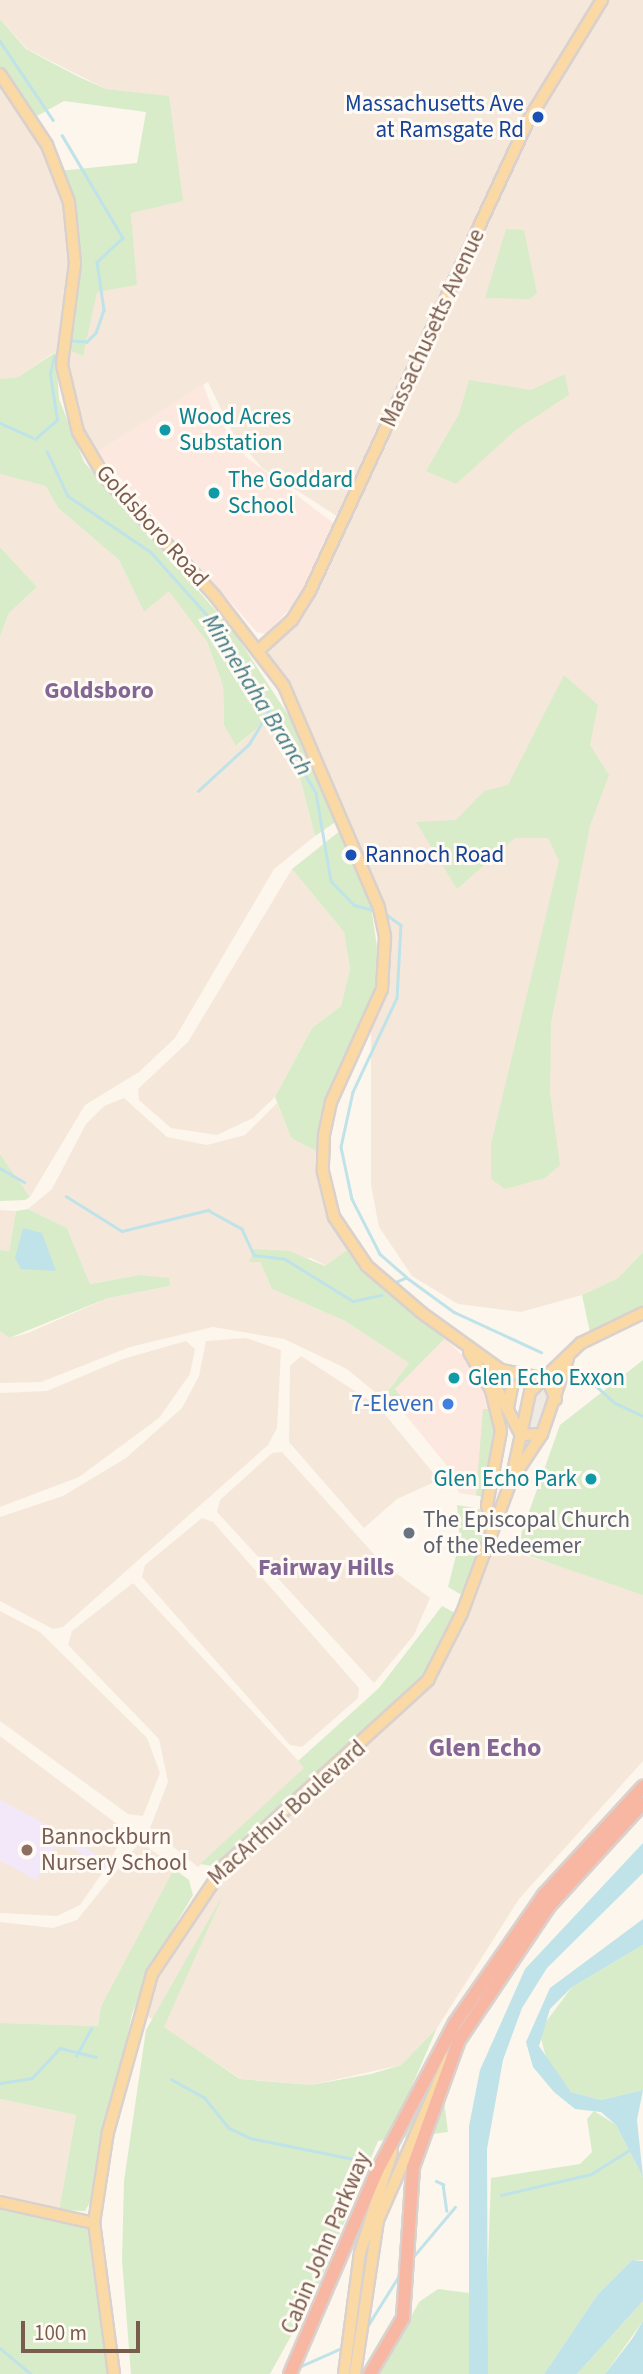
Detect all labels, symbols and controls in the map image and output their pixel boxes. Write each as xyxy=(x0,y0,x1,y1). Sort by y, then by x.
place label: Massachusetts Ave at Ramsgate Rd xyxy=(345,90,524,144)
marker: Massachusetts Ave at Ramsgate Rd xyxy=(530,109,546,125)
street label: Massachusetts Avenue xyxy=(375,225,491,431)
place label: Wood Acres Substation xyxy=(179,403,291,457)
marker: Wood Acres Substation xyxy=(157,422,173,438)
street label: Goldsboro Road xyxy=(90,459,214,593)
place label: The Goddard School xyxy=(228,466,353,520)
marker: The Goddard School xyxy=(206,485,222,501)
water label: Minnehaha Branch xyxy=(196,609,318,781)
district label: Goldsboro xyxy=(44,677,154,705)
place label: Rannoch Road xyxy=(365,841,504,869)
marker: Rannoch Road xyxy=(343,847,359,863)
place label: Glen Echo Exxon xyxy=(468,1364,625,1392)
marker: Glen Echo Exxon xyxy=(446,1370,462,1386)
place label: 7-Eleven xyxy=(351,1390,434,1418)
marker: 7-Eleven xyxy=(440,1396,456,1412)
place label: Glen Echo Park xyxy=(433,1465,577,1493)
marker: Glen Echo Park xyxy=(583,1471,599,1487)
place label: The Episcopal Church of the Redeemer xyxy=(423,1506,630,1560)
marker: The Episcopal Church of the Redeemer xyxy=(401,1525,417,1541)
district label: Fairway Hills xyxy=(258,1554,394,1582)
district label: Glen Echo xyxy=(429,1732,541,1764)
street label: MacArthur Boulevard xyxy=(202,1735,372,1891)
place label: Bannockburn Nursery School xyxy=(41,1823,187,1877)
marker: Bannockburn Nursery School xyxy=(19,1842,35,1858)
street label: Cabin John Parkway xyxy=(275,2148,377,2338)
scale bar xyxy=(24,2308,144,2352)
text: 100 m xyxy=(34,2318,87,2348)

